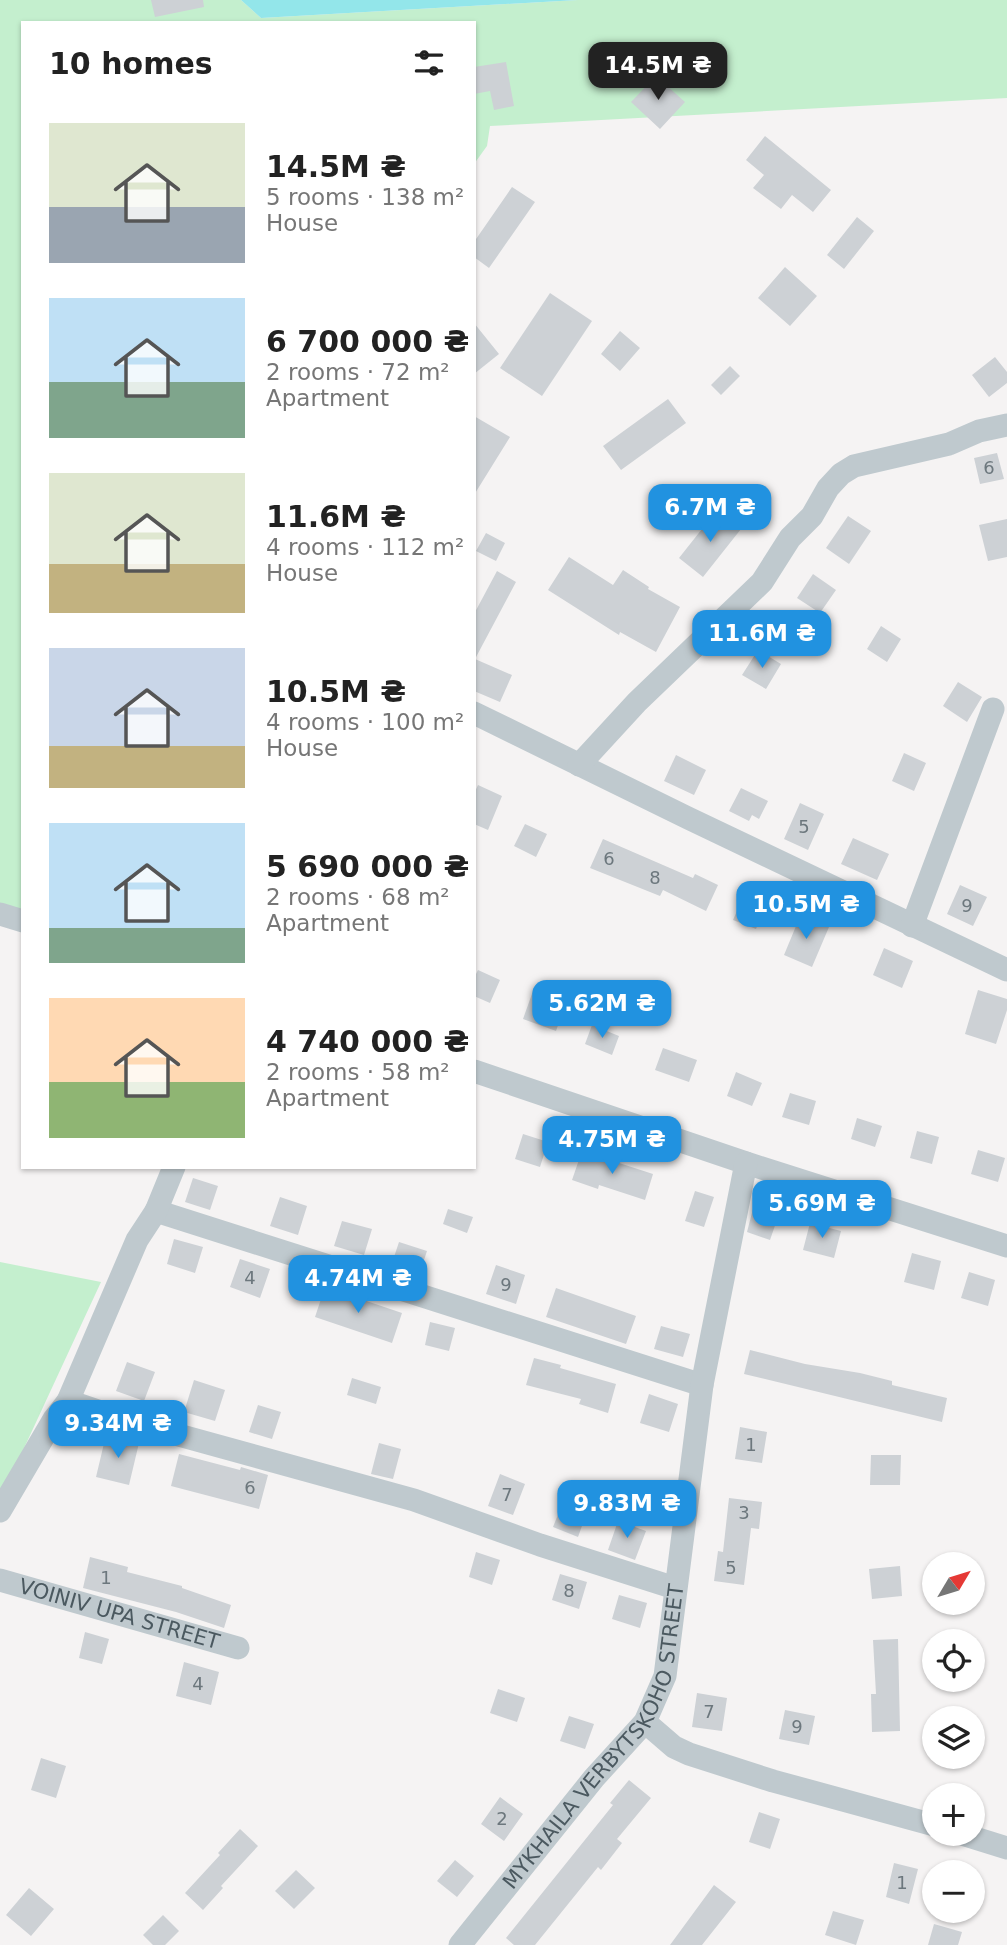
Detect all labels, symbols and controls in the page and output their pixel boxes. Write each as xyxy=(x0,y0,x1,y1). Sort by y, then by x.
pin: 14.5M ₴ xyxy=(593,42,723,102)
icon: filters xyxy=(410,44,448,82)
text: 10 homes xyxy=(49,46,213,81)
text: 14.5M ₴ xyxy=(604,52,712,78)
text: 14.5M ₴ xyxy=(266,149,406,184)
icon: home xyxy=(105,151,189,235)
text: 5 rooms · 138 m² xyxy=(266,184,464,210)
text: House xyxy=(266,210,338,236)
text: 6 700 000 ₴ xyxy=(266,324,469,359)
icon: home xyxy=(105,326,189,410)
text: 2 rooms · 72 m² xyxy=(266,359,450,385)
text: Apartment xyxy=(266,385,389,411)
house number: 6 xyxy=(983,457,995,478)
pin: 6.7M ₴ xyxy=(653,484,767,544)
text: 6.7M ₴ xyxy=(664,494,756,520)
text: 11.6M ₴ xyxy=(266,499,406,534)
icon: home xyxy=(105,501,189,585)
text: 4 rooms · 112 m² xyxy=(266,534,464,560)
text: House xyxy=(266,560,338,586)
pin: 11.6M ₴ xyxy=(697,610,827,670)
text: 11.6M ₴ xyxy=(708,620,816,646)
text: 10.5M ₴ xyxy=(266,674,406,709)
icon: home xyxy=(105,676,189,760)
text: 4 rooms · 100 m² xyxy=(266,709,464,735)
text: House xyxy=(266,735,338,761)
house number: 5 xyxy=(798,816,810,837)
house number: 6 xyxy=(603,848,615,869)
text: 5 690 000 ₴ xyxy=(266,849,469,884)
icon: home xyxy=(105,851,189,935)
house number: 8 xyxy=(649,867,661,888)
pin: 10.5M ₴ xyxy=(741,881,871,941)
text: 2 rooms · 68 m² xyxy=(266,884,450,910)
text: 10.5M ₴ xyxy=(752,891,860,917)
house number: 9 xyxy=(961,895,973,916)
text: Apartment xyxy=(266,910,389,936)
pin: 5.62M ₴ xyxy=(537,981,667,1040)
text: 5.62M ₴ xyxy=(548,990,656,1016)
text: 4 740 000 ₴ xyxy=(266,1024,469,1059)
icon: home xyxy=(105,1026,189,1110)
text: 2 rooms · 58 m² xyxy=(266,1059,450,1085)
text: Apartment xyxy=(266,1085,389,1111)
pin: 4.75M ₴ xyxy=(547,1116,677,1176)
text: 4.75M ₴ xyxy=(558,1126,666,1152)
pin: 5.69M ₴ xyxy=(757,1180,887,1240)
text: 5.69M ₴ xyxy=(768,1190,876,1216)
pin: 4.74M ₴ xyxy=(293,1256,423,1315)
text: 4.74M ₴ xyxy=(304,1265,412,1291)
house number: 4 xyxy=(244,1267,256,1288)
house number: 9 xyxy=(500,1274,512,1295)
pin: 9.34M ₴ xyxy=(53,1400,183,1460)
text: 9.34M ₴ xyxy=(64,1410,172,1436)
house number: 1 xyxy=(745,1434,757,1455)
house number: 6 xyxy=(244,1477,256,1498)
pin: 9.83M ₴ xyxy=(562,1480,692,1540)
house number: 7 xyxy=(501,1484,513,1505)
text: 9.83M ₴ xyxy=(573,1490,681,1516)
house number: 3 xyxy=(738,1502,750,1523)
north arrow xyxy=(922,1552,985,1615)
map controls xyxy=(922,1552,985,1923)
house number: 5 xyxy=(725,1557,737,1578)
house number: 1 xyxy=(100,1567,112,1588)
street label: VOINIV UPA STREET xyxy=(16,1574,223,1654)
house number: 8 xyxy=(563,1580,575,1601)
street label: MYKHAILA VERBYTSKOHO STREET xyxy=(498,1582,689,1894)
button: locate xyxy=(922,1629,985,1692)
house number: 4 xyxy=(192,1673,204,1694)
house number: 7 xyxy=(703,1701,715,1722)
button: layers xyxy=(922,1706,985,1769)
house number: 9 xyxy=(791,1716,803,1737)
button: + xyxy=(922,1783,985,1846)
house number: 2 xyxy=(496,1808,508,1829)
button: − xyxy=(922,1860,985,1923)
house number: 1 xyxy=(896,1872,908,1893)

